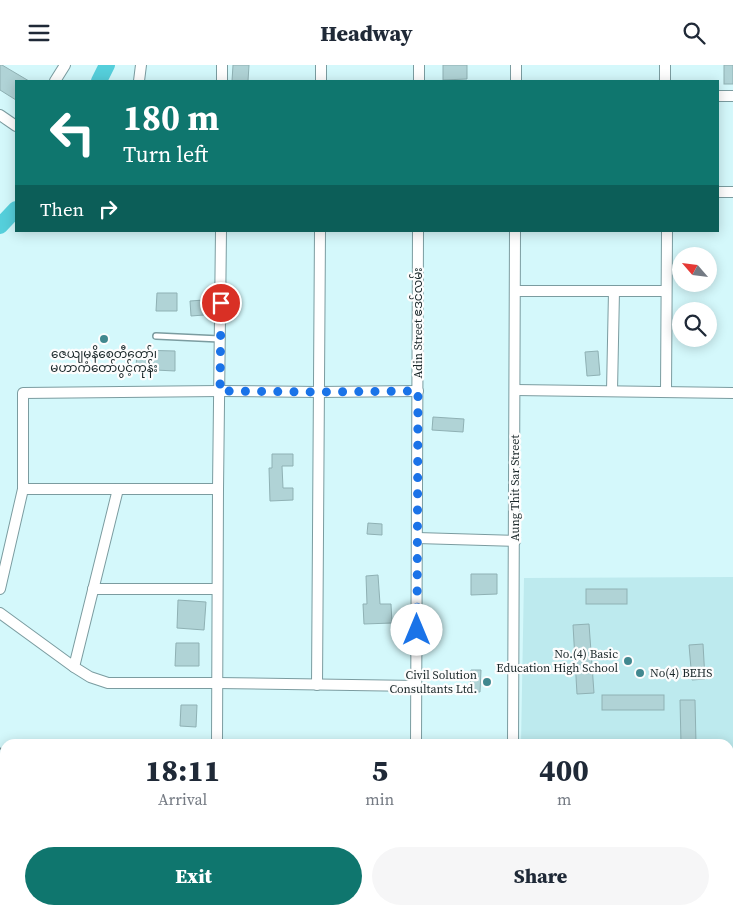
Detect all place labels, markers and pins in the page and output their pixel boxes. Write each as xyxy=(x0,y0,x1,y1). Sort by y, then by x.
pin xyxy=(200,282,242,324)
marker: ဇေယျမုနိစေတီတော်၊ မဟာကံတော်ပွင့်ကုန်း xyxy=(98,333,110,345)
place label: ဇေယျမုနိစေတီတော်၊ မဟာကံတော်ပွင့်ကုန်း xyxy=(50,345,158,378)
place label: No.(4) Basic Education High School xyxy=(496,646,618,676)
marker: No.(4) Basic Education High School xyxy=(622,655,634,667)
place label: No(4) BEHS xyxy=(650,665,712,681)
place label: Civil Solution Consultants Ltd. xyxy=(389,667,477,697)
marker: No(4) BEHS xyxy=(634,667,646,679)
marker: Civil Solution Consultants Ltd. xyxy=(481,676,493,688)

